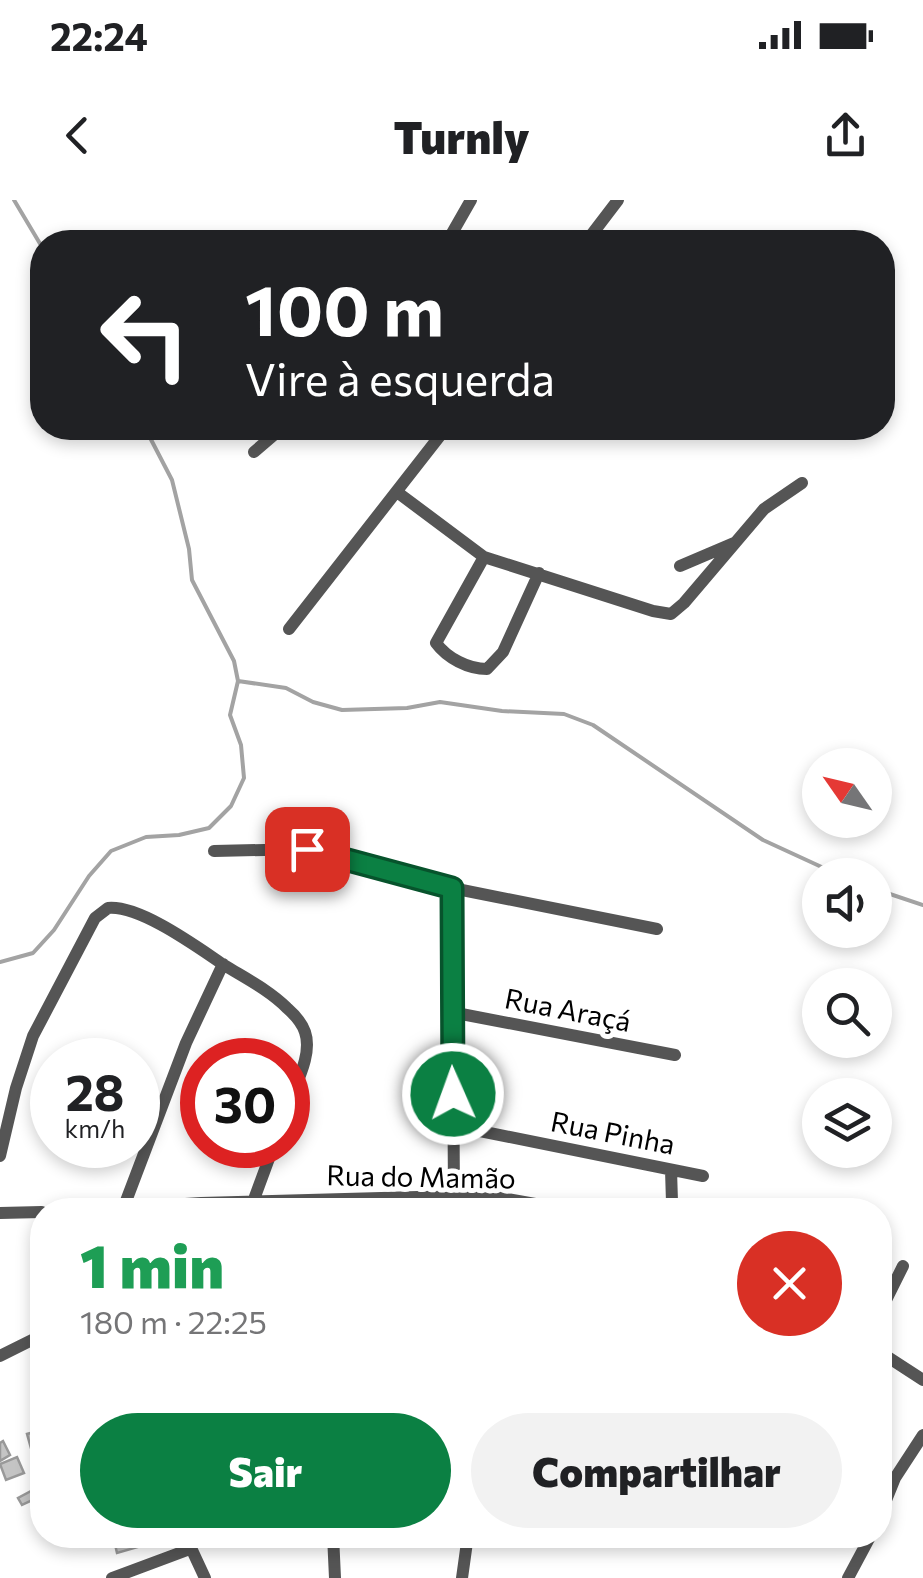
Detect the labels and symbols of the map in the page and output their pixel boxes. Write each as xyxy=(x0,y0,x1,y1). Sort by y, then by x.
north arrow xyxy=(802,748,892,838)
pin xyxy=(265,807,350,892)
street label: Rua Araçá xyxy=(502,980,634,1038)
speed limit sign: 30 xyxy=(180,1038,310,1168)
position arrow xyxy=(401,1042,505,1146)
street label: Rua Pinha xyxy=(548,1103,678,1161)
street label: Rua do Mamão xyxy=(326,1157,516,1195)

